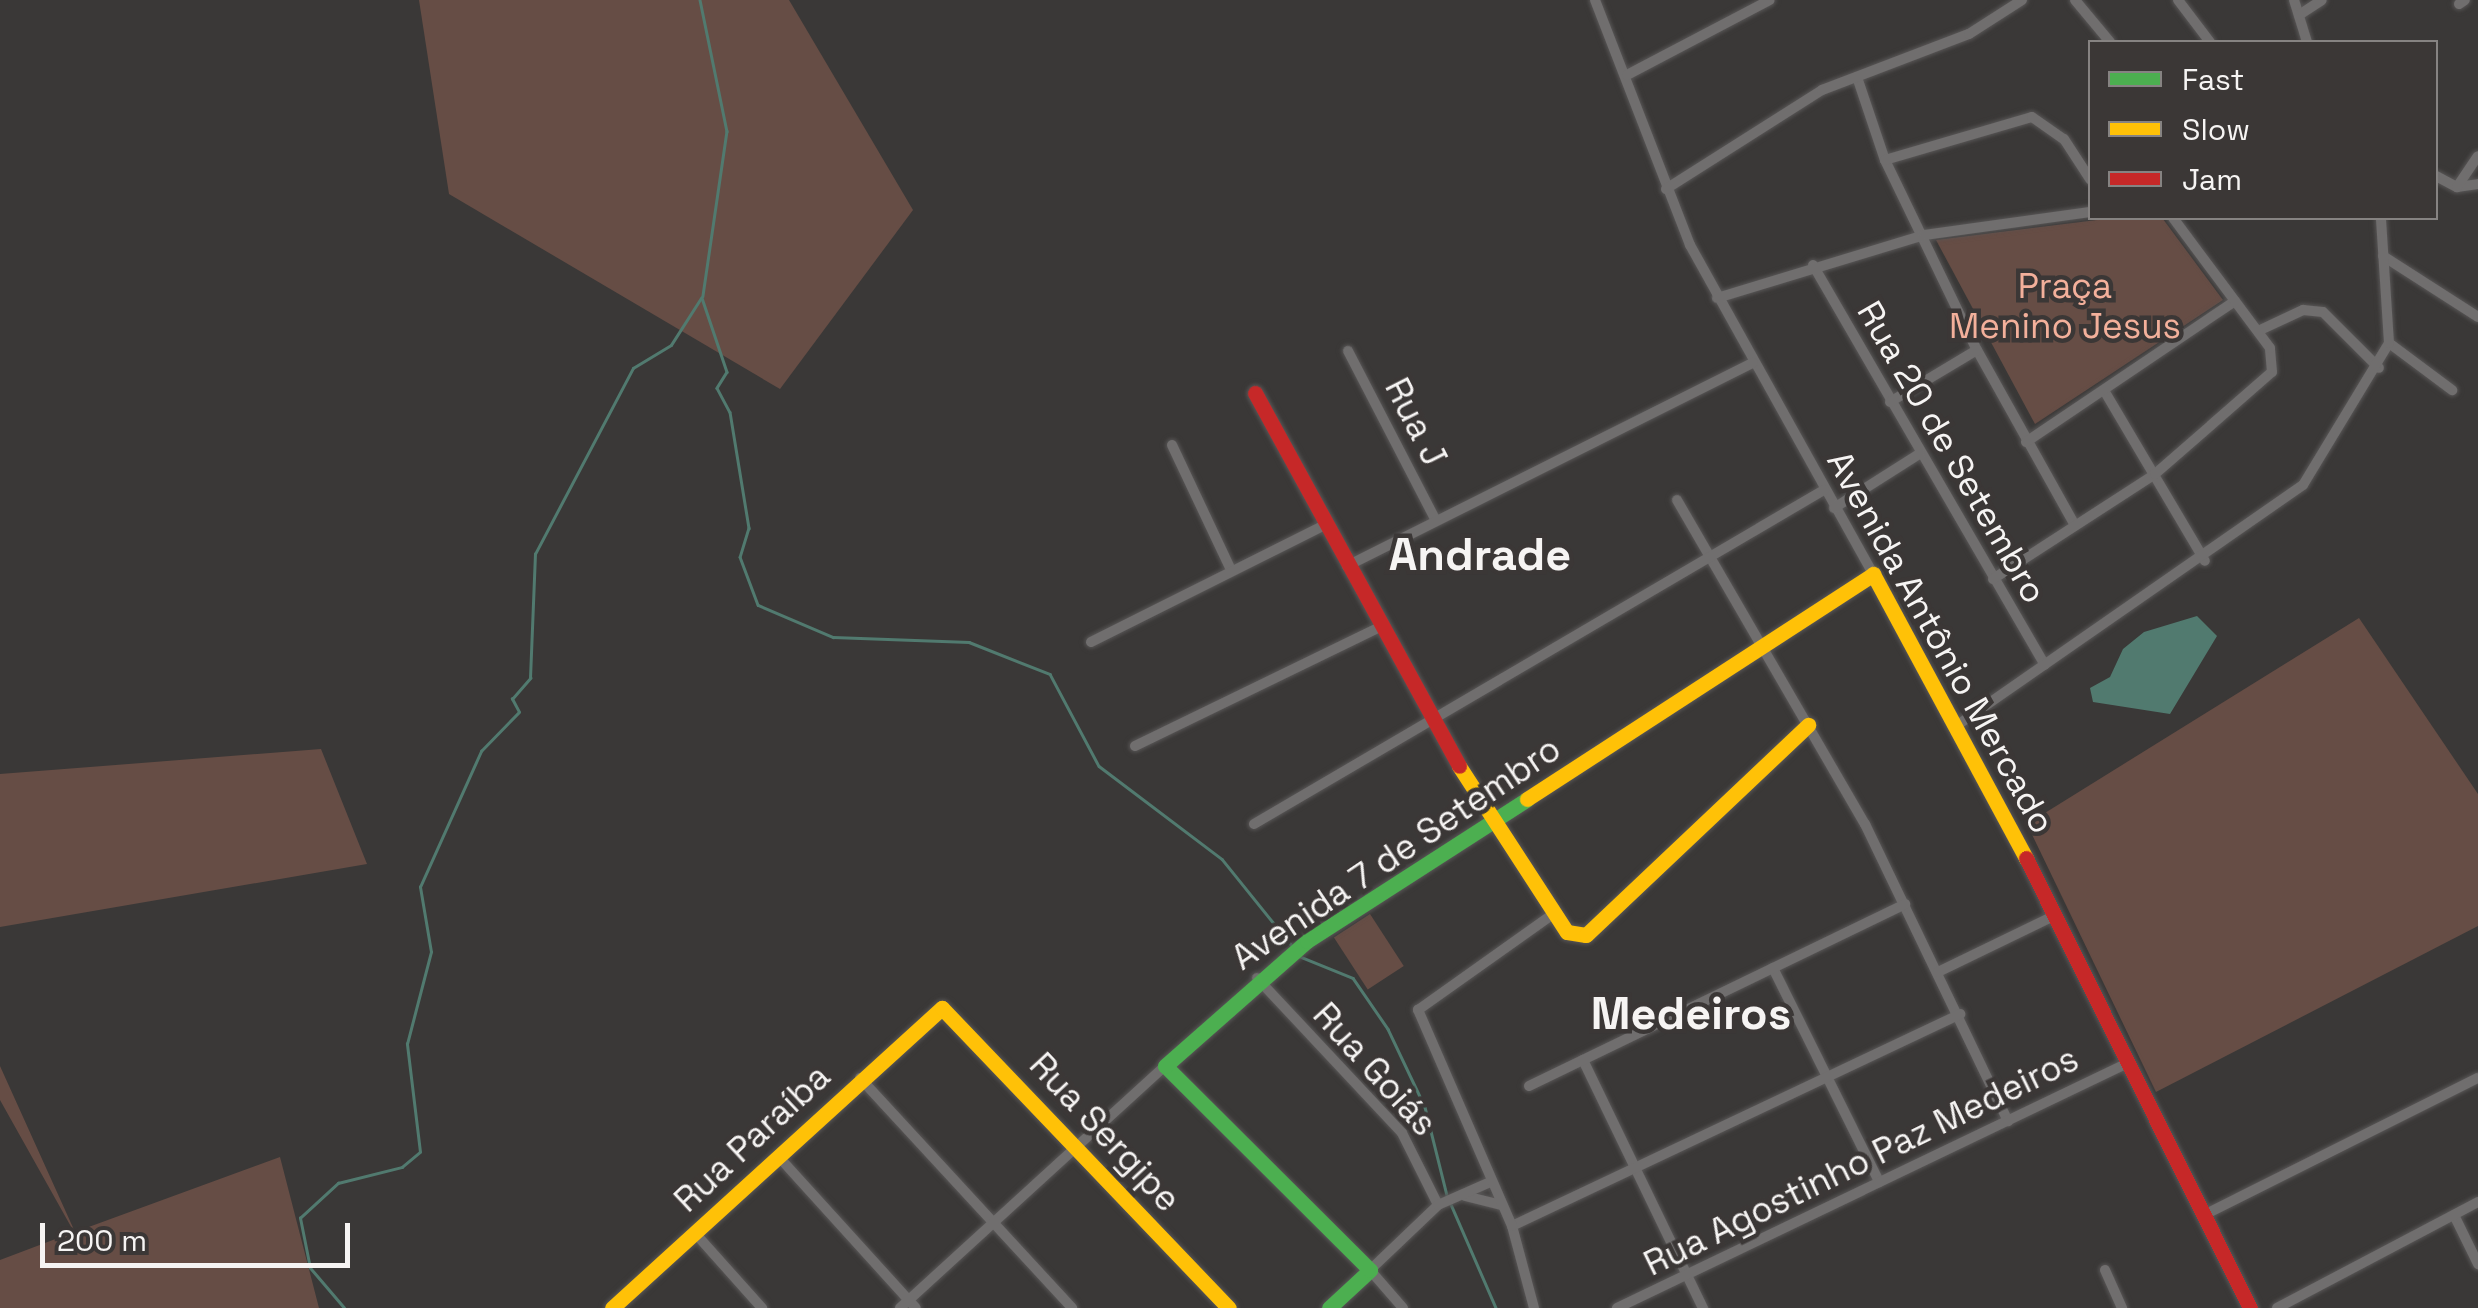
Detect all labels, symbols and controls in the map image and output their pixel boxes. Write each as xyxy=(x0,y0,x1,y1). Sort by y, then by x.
legend xyxy=(2088,40,2438,220)
text: Fast xyxy=(2182,60,2244,99)
text: Slow xyxy=(2182,110,2250,149)
text: Jam xyxy=(2182,160,2242,199)
park label: Praça Menino Jesus xyxy=(1949,265,2181,347)
street label: Rua 20 de Setembro xyxy=(1848,293,2056,611)
street label: Rua J xyxy=(1376,371,1456,473)
street label: Avenida Antônio Mercado xyxy=(1818,443,2064,841)
district label: Andrade xyxy=(1389,528,1571,582)
street label: Avenida 7 de Setembro xyxy=(1224,727,1568,979)
district label: Medeiros xyxy=(1591,987,1791,1041)
street label: Rua Goiás xyxy=(1304,994,1446,1144)
street label: Rua Agostinho Paz Medeiros xyxy=(1637,1037,2085,1285)
street label: Rua Sergipe xyxy=(1021,1044,1189,1220)
street label: Rua Paraíba xyxy=(666,1055,838,1221)
scale bar xyxy=(45,1203,355,1265)
text: 200 m xyxy=(57,1221,147,1260)

